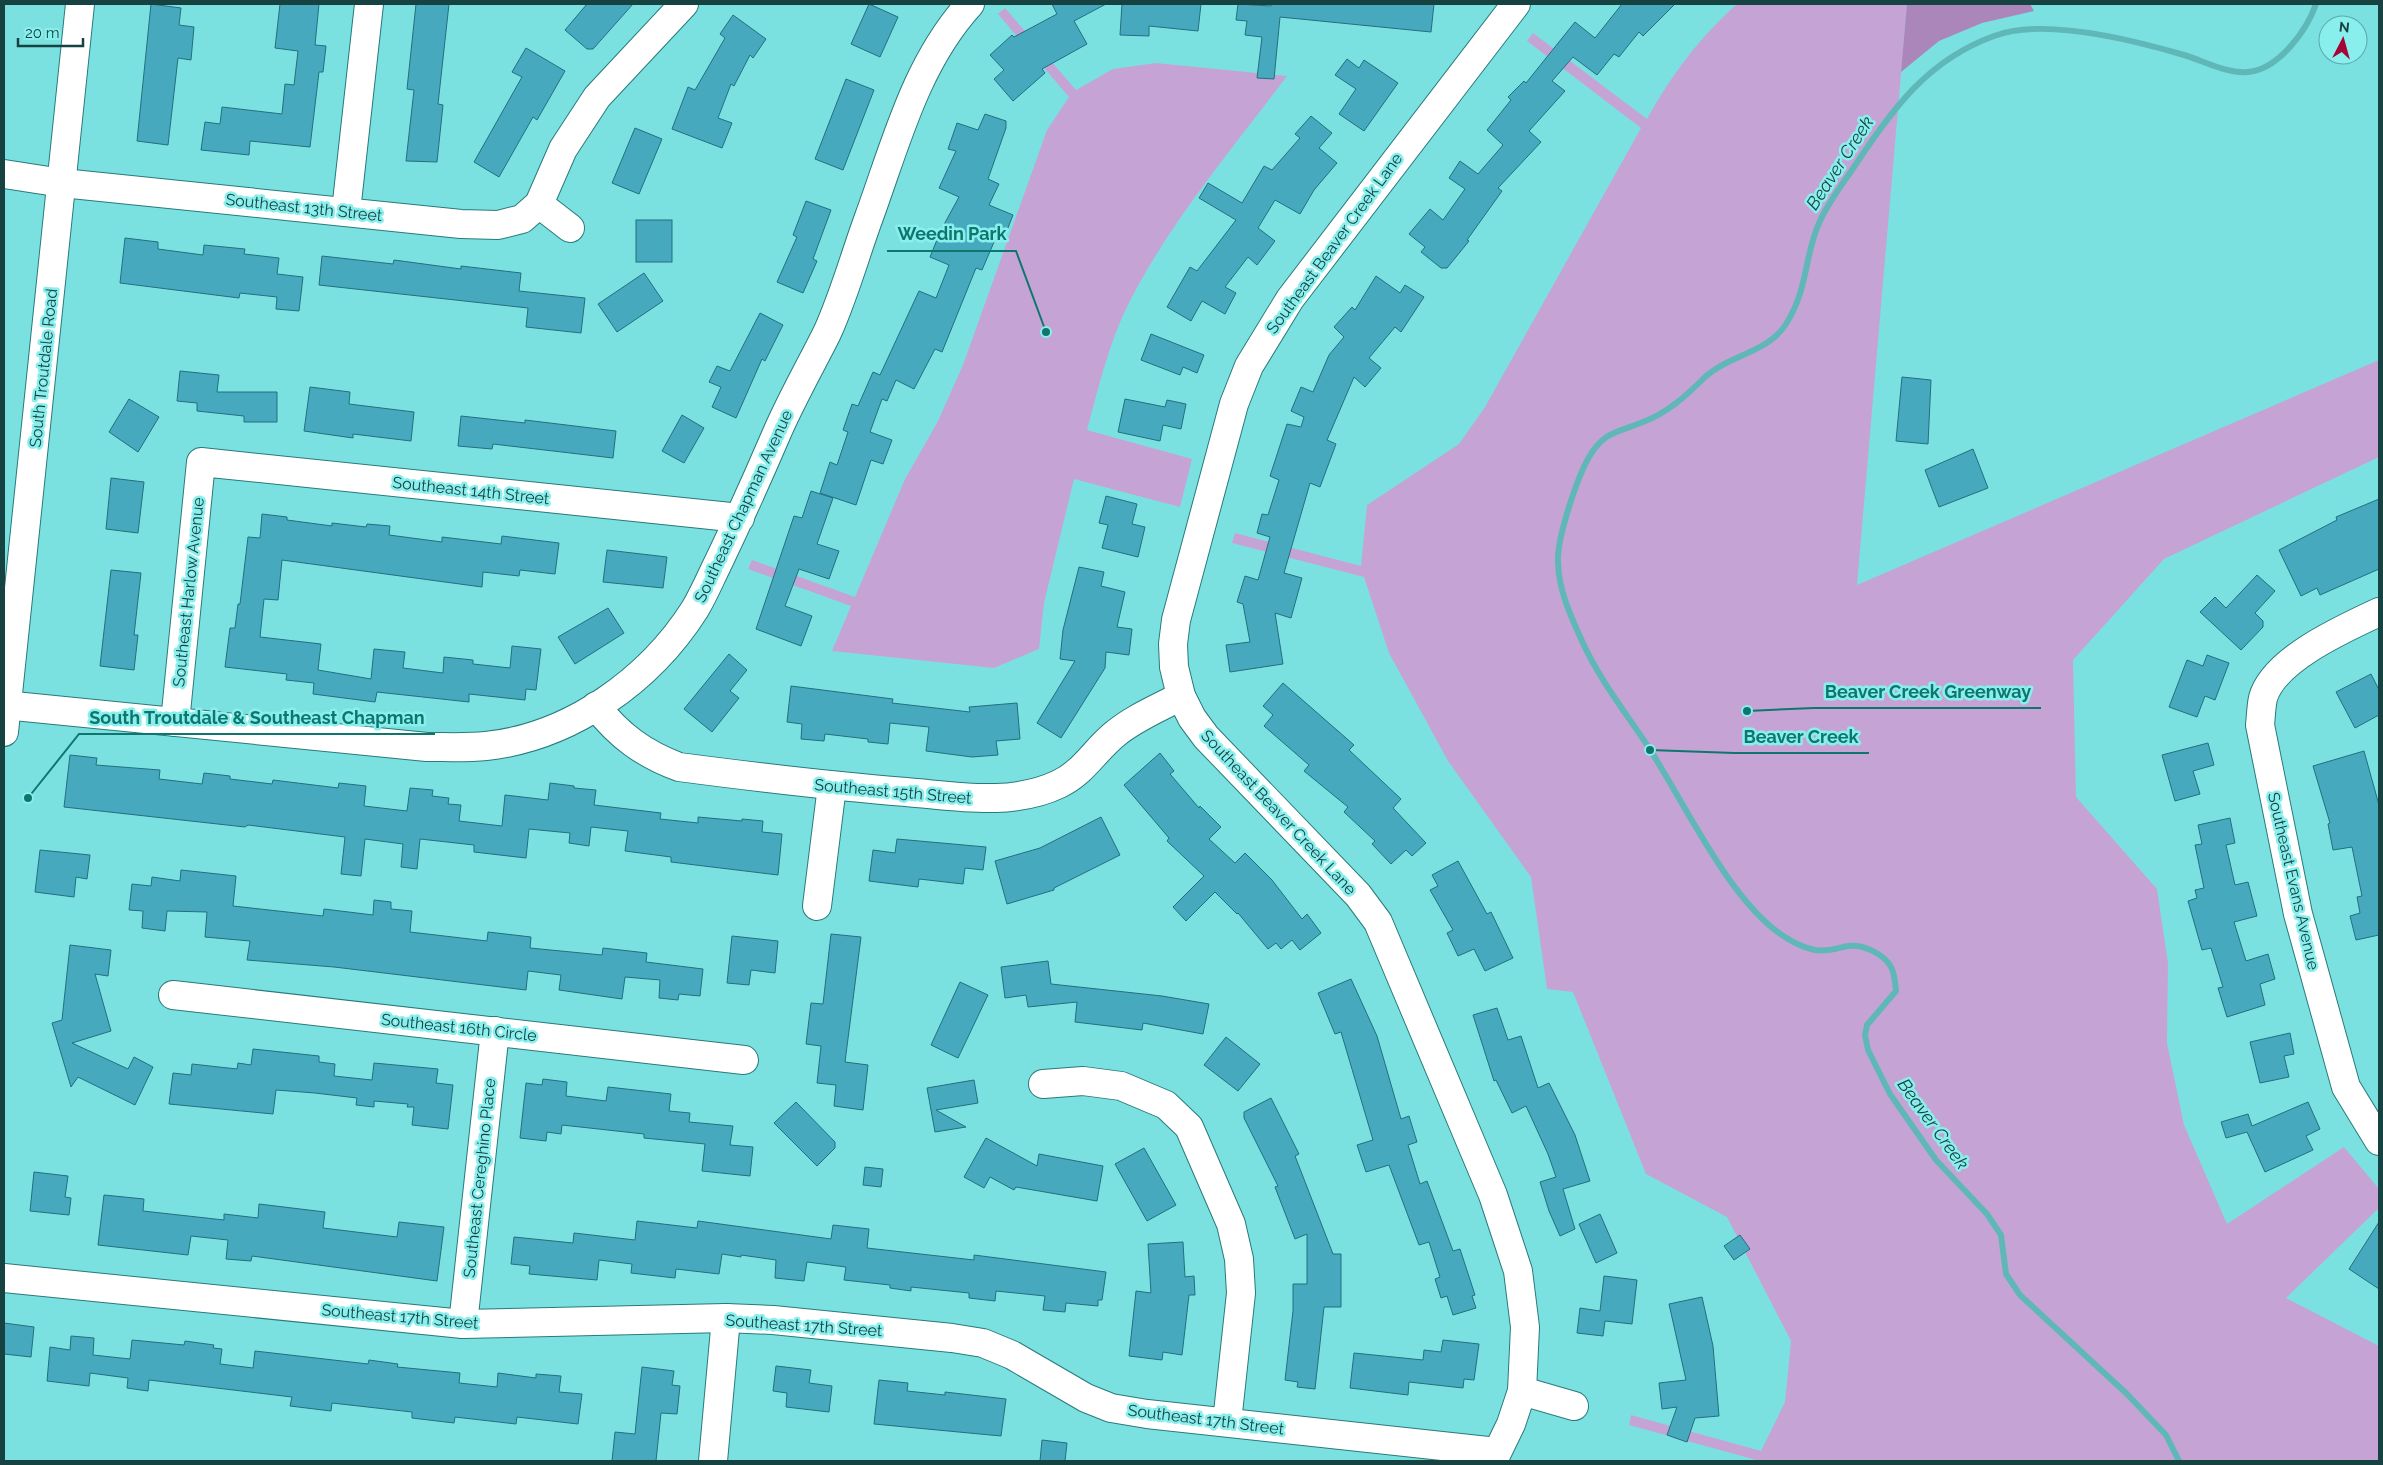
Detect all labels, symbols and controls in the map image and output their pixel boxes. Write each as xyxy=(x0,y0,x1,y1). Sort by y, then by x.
scale bar xyxy=(18,15,82,47)
north arrow xyxy=(2318,15,2368,65)
text: N xyxy=(2338,19,2351,36)
text: 20 m xyxy=(25,24,60,42)
water label: Beaver Creek xyxy=(1802,112,1878,213)
street label: Southeast Beaver Creek Lane xyxy=(1262,149,1406,337)
street label: Southeast 13th Street xyxy=(225,190,384,225)
callout: Weedin Park xyxy=(887,218,1016,251)
text: Weedin Park xyxy=(897,223,1007,244)
street label: South Troutdale Road xyxy=(26,288,61,449)
street label: Southeast Chapman Avenue xyxy=(690,407,796,605)
street label: Southeast 14th Street xyxy=(392,473,551,508)
street label: Southeast Harlow Avenue xyxy=(169,496,208,688)
callout: Beaver Creek Greenway xyxy=(1814,675,2041,708)
text: Beaver Creek Greenway xyxy=(1825,681,2031,702)
callout: South Troutdale & Southeast Chapman xyxy=(79,701,435,734)
text: South Troutdale & Southeast Chapman xyxy=(89,707,425,728)
callout: Beaver Creek xyxy=(1734,720,1869,753)
street label: Southeast Beaver Creek Lane xyxy=(1197,726,1360,899)
text: Beaver Creek xyxy=(1743,726,1859,747)
street label: Southeast 15th Street xyxy=(814,775,973,808)
street label: Southeast Evans Avenue xyxy=(2264,790,2323,972)
street label: Southeast 16th Circle xyxy=(380,1010,538,1045)
water label: Beaver Creek xyxy=(1893,1074,1974,1174)
street label: Southeast Cereghino Place xyxy=(460,1077,499,1279)
street label: Southeast 17th Street xyxy=(321,1300,480,1333)
street label: Southeast 17th Street xyxy=(725,1311,884,1341)
street label: Southeast 17th Street xyxy=(1127,1400,1286,1439)

